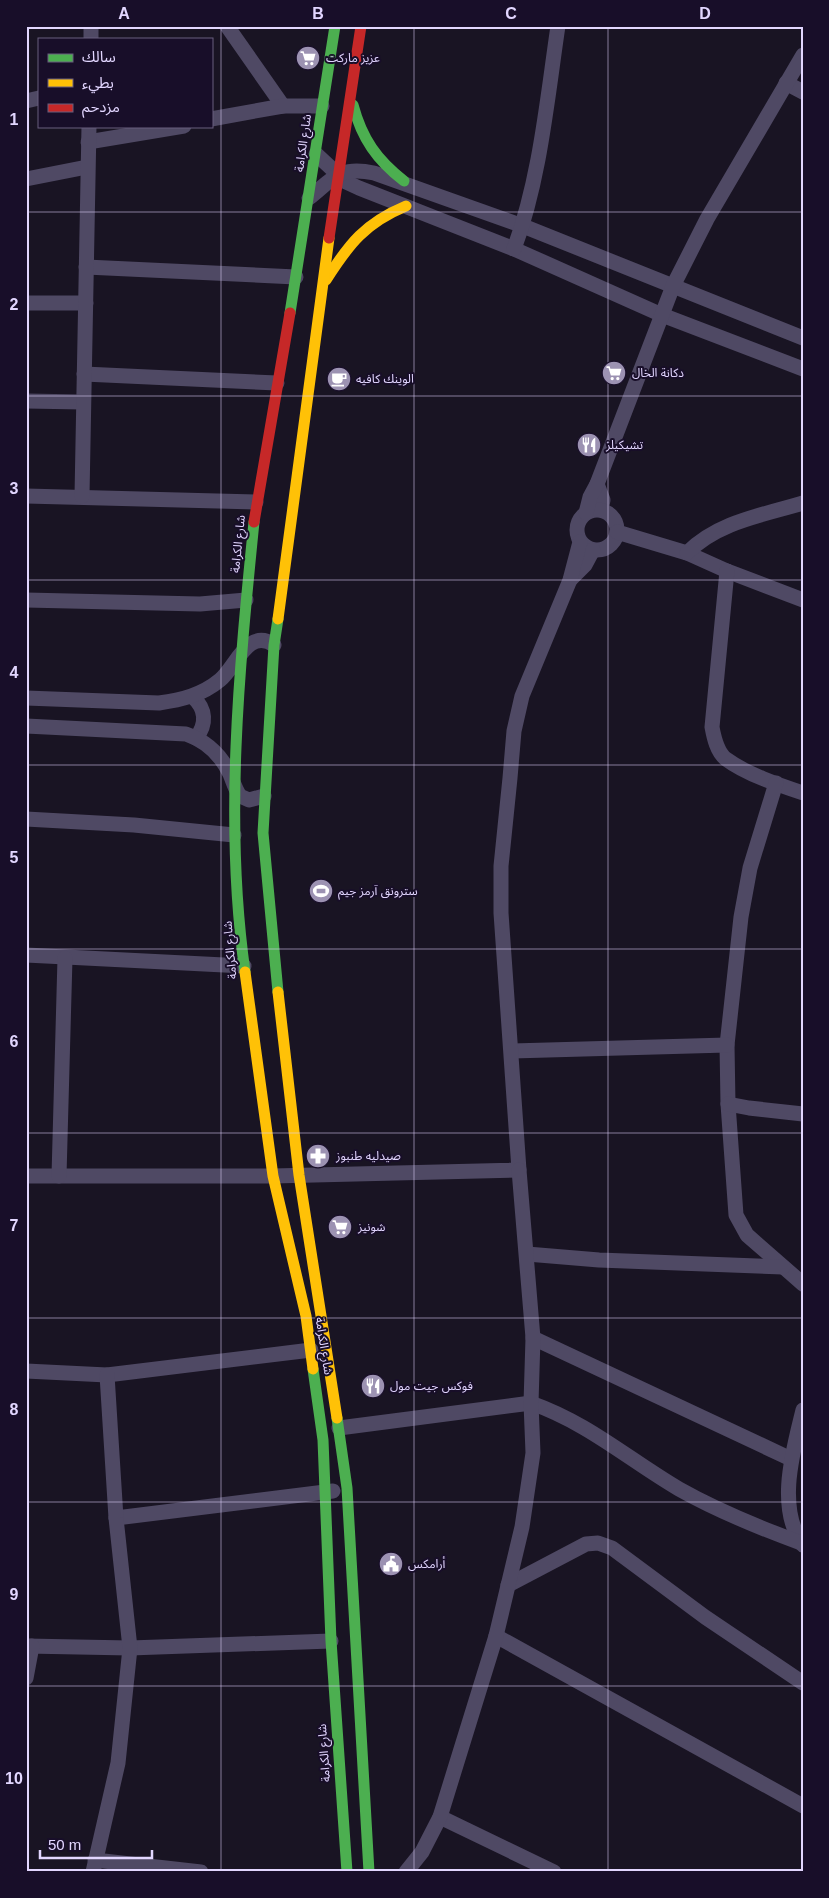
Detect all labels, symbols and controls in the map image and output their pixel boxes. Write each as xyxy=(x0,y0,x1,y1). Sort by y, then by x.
text: A xyxy=(118,5,130,22)
text: B xyxy=(312,5,324,22)
text: C xyxy=(505,5,517,22)
text: D xyxy=(699,5,711,22)
legend xyxy=(38,38,212,128)
supermarket icon: عزيز ماركت xyxy=(295,45,321,71)
text: سالك xyxy=(82,48,116,65)
place label: عزيز ماركت xyxy=(326,51,380,65)
text: بطيء xyxy=(82,74,114,94)
text: مزدحم xyxy=(82,98,120,118)
text: 1 xyxy=(10,111,19,128)
street label: شارع الكرامة xyxy=(292,113,316,173)
text: 2 xyxy=(10,296,19,313)
supermarket icon: دكانة الخال xyxy=(601,360,627,386)
cafe icon: الوينك كافيه xyxy=(326,366,352,392)
place label: دكانة الخال xyxy=(632,366,684,380)
place label: الوينك كافيه xyxy=(356,372,414,386)
restaurant icon: تشيكيلز xyxy=(576,432,602,458)
place label: تشيكيلز xyxy=(605,438,644,452)
text: 3 xyxy=(10,480,19,497)
street label: شارع الكرامة xyxy=(228,514,250,574)
text: 4 xyxy=(10,664,19,681)
text: 5 xyxy=(10,849,19,866)
sports icon: سترونق آرمز جيم xyxy=(308,878,334,904)
place label: سترونق آرمز جيم xyxy=(338,884,418,900)
street label: شارع الكرامة xyxy=(220,920,242,980)
text: 6 xyxy=(10,1033,19,1050)
pharmacy icon: صيدليه طنبوز xyxy=(305,1143,331,1169)
place label: صيدليه طنبوز xyxy=(335,1149,401,1163)
supermarket icon: شونيز xyxy=(327,1214,353,1240)
text: 7 xyxy=(10,1217,19,1234)
place label: شونيز xyxy=(357,1220,386,1234)
street label: شارع الكرامة xyxy=(311,1316,335,1376)
restaurant icon: فوكس جيت مول xyxy=(360,1373,386,1399)
place label: فوكس جيت مول xyxy=(390,1379,473,1393)
text: 8 xyxy=(10,1401,19,1418)
public building icon: أرامكس xyxy=(378,1551,404,1577)
place label: أرامكس xyxy=(408,1556,446,1571)
text: 9 xyxy=(10,1586,19,1603)
street label: شارع الكرامة xyxy=(315,1723,335,1783)
text: 10 xyxy=(5,1770,23,1787)
scale bar xyxy=(40,1828,152,1860)
text: 50 m xyxy=(48,1836,81,1853)

